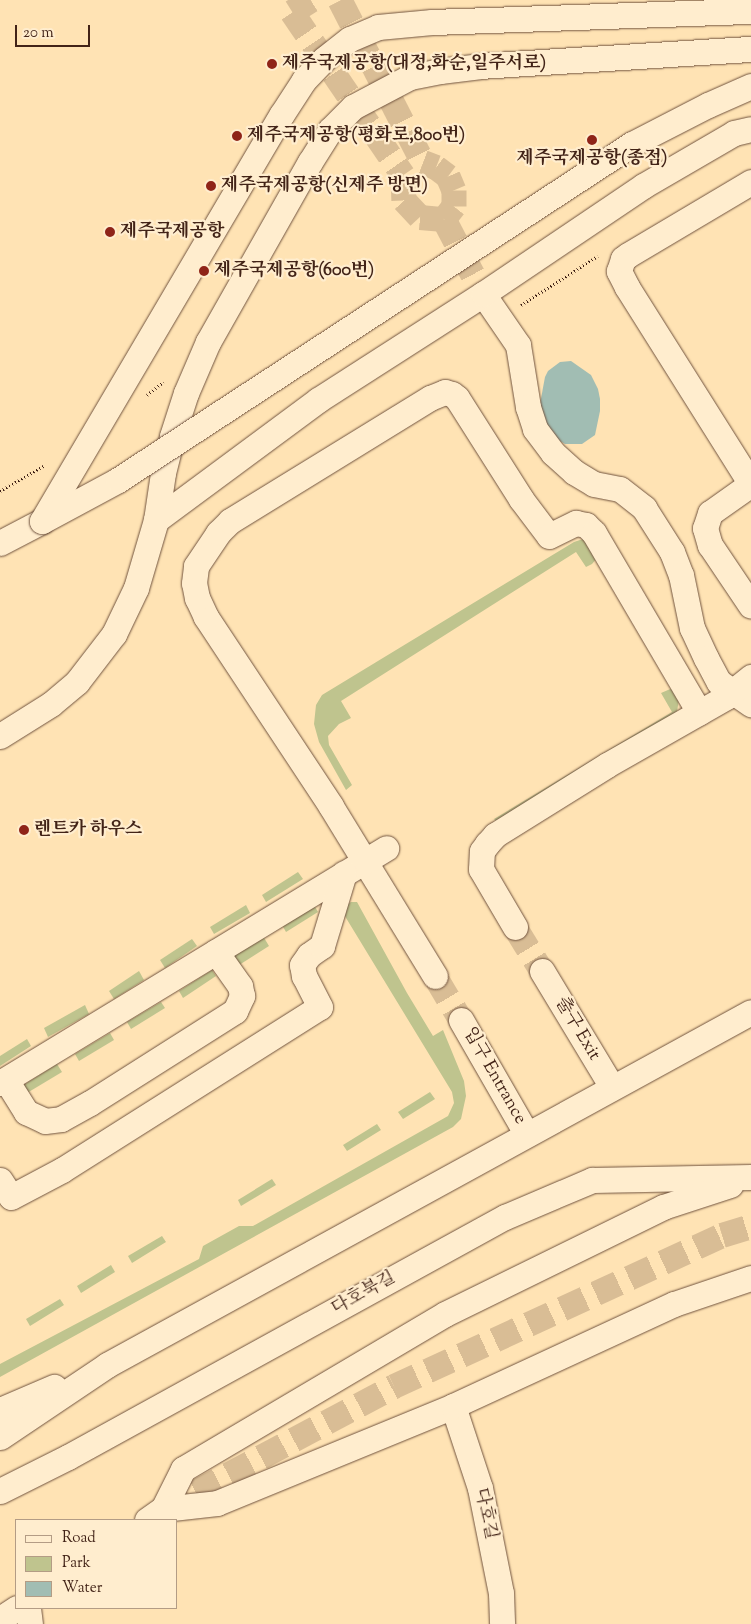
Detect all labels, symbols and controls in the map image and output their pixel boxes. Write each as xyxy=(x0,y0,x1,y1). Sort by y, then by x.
scale bar xyxy=(18,15,92,47)
text: 20 m xyxy=(23,23,54,44)
place label: 제주국제공항(대정,화순,일주서로) xyxy=(282,53,546,75)
marker: 제주국제공항(대정,화순,일주서로) xyxy=(266,58,278,70)
place label: 제주국제공항(평화로,800번) xyxy=(247,125,465,147)
marker: 제주국제공항(평화로,800번) xyxy=(231,130,243,142)
marker: 제주국제공항(종점) xyxy=(586,134,598,146)
place label: 제주국제공항(종점) xyxy=(517,148,667,170)
place label: 제주국제공항(신제주 방면) xyxy=(221,175,428,197)
marker: 제주국제공항(신제주 방면) xyxy=(205,180,217,192)
place label: 제주국제공항 xyxy=(120,221,224,243)
marker: 제주국제공항 xyxy=(104,226,116,238)
place label: 제주국제공항(600번) xyxy=(214,260,374,282)
marker: 제주국제공항(600번) xyxy=(198,265,210,277)
place label: 렌트카 하우스 xyxy=(34,819,142,841)
marker: 렌트카 하우스 xyxy=(18,824,30,836)
street label: 출구 Exit xyxy=(550,993,604,1065)
street label: 입구 Entrance xyxy=(458,1024,530,1128)
street label: 다호북길 xyxy=(328,1268,400,1320)
street label: 다호길 xyxy=(469,1486,501,1542)
legend xyxy=(15,1519,178,1609)
text: Road xyxy=(62,1528,96,1549)
text: Park xyxy=(62,1553,91,1574)
text: Water xyxy=(62,1578,102,1599)

